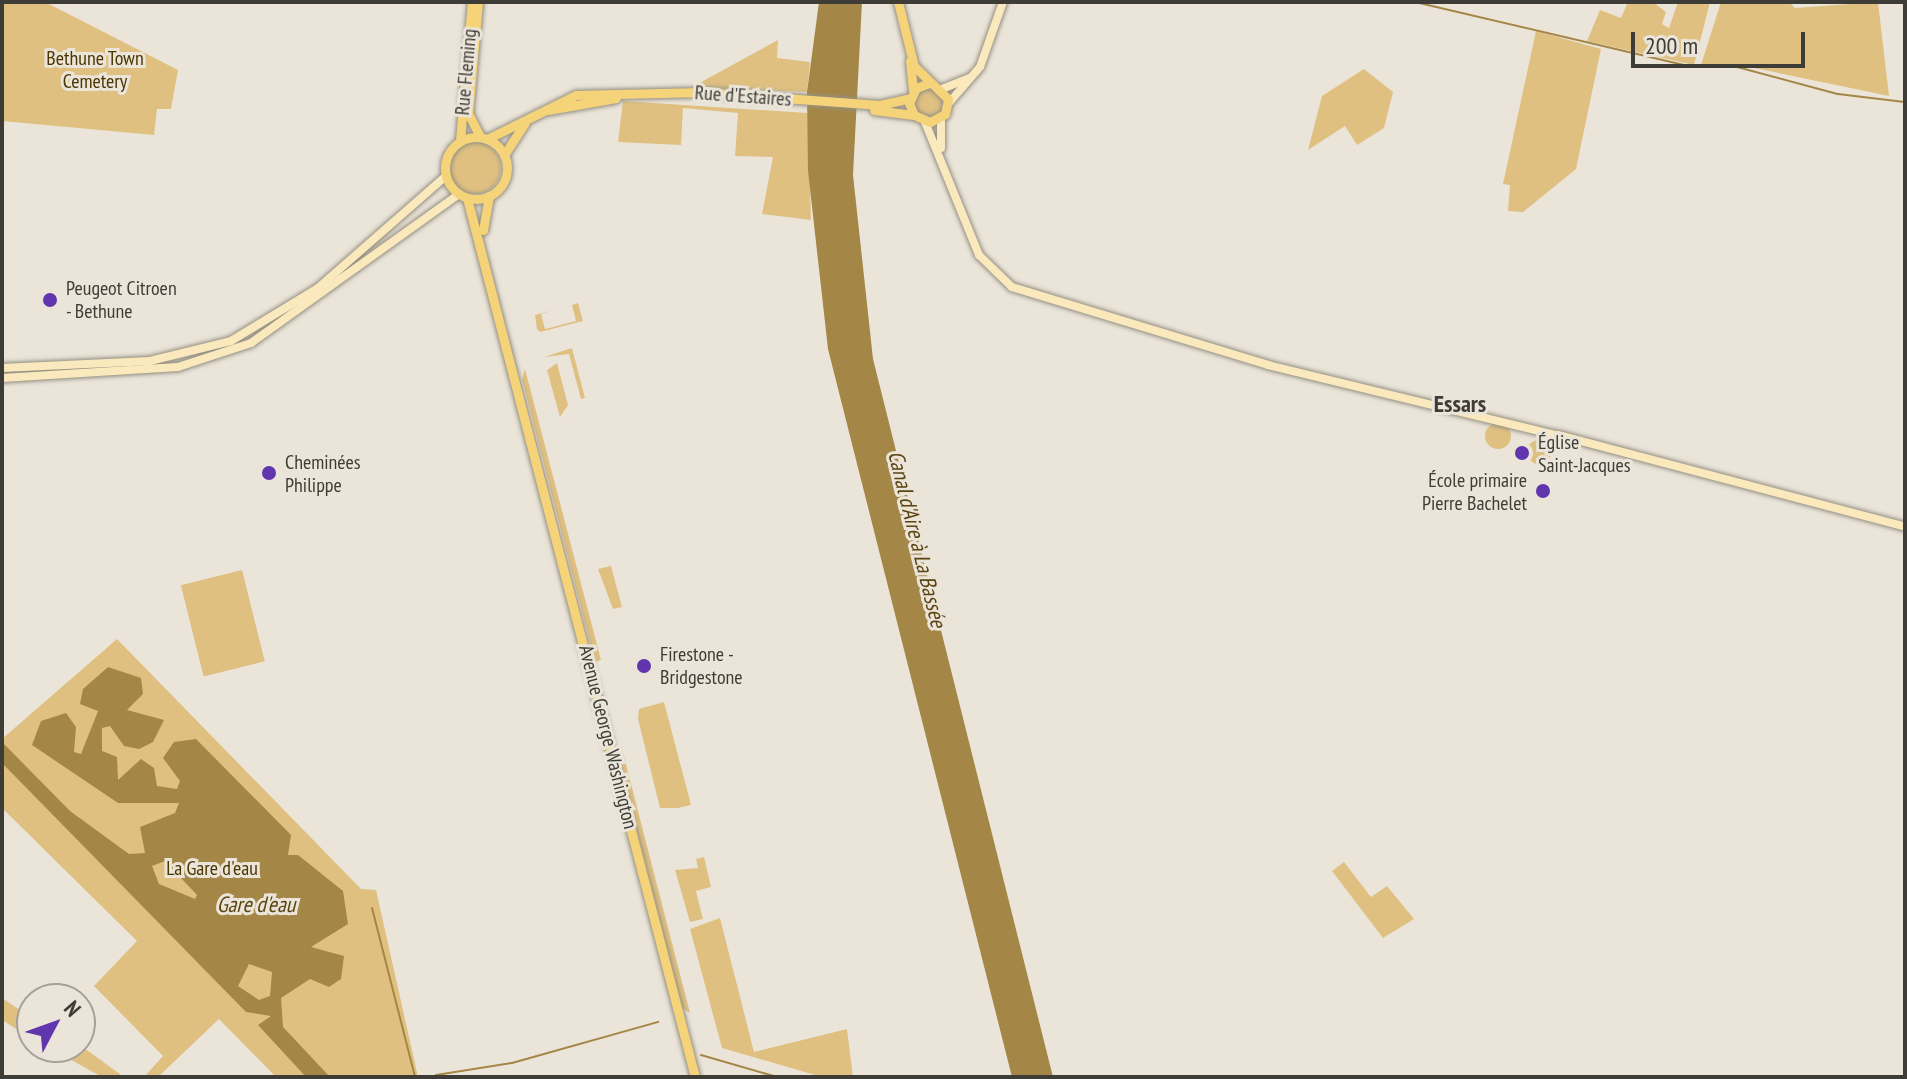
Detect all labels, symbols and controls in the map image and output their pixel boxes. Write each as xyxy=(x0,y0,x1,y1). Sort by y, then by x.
scale bar xyxy=(1635,16,1809,66)
street label: Rue Fleming xyxy=(450,28,482,116)
text: 200 m xyxy=(1645,30,1698,61)
park label: Bethune Town Cemetery xyxy=(46,46,144,93)
street label: Rue d'Estaires xyxy=(694,81,792,111)
place label: Peugeot Citroen - Bethune xyxy=(66,276,177,323)
marker: Peugeot Citroen - Bethune xyxy=(41,291,59,309)
district label: Essars xyxy=(1434,390,1486,418)
place label: Église Saint-Jacques xyxy=(1538,430,1630,477)
marker: Église Saint-Jacques xyxy=(1513,444,1531,462)
water label: Canal d'Aire à La Bassée xyxy=(882,448,952,630)
place label: Cheminées Philippe xyxy=(285,450,360,497)
marker: Cheminées Philippe xyxy=(260,464,278,482)
place label: École primaire Pierre Bachelet xyxy=(1422,468,1527,515)
marker: École primaire Pierre Bachelet xyxy=(1534,482,1552,500)
street label: Avenue George Washington xyxy=(574,642,642,832)
place label: Firestone - Bridgestone xyxy=(660,642,743,689)
marker: Firestone - Bridgestone xyxy=(635,657,653,675)
park label: La Gare d'eau xyxy=(166,856,258,880)
water label: Gare d'eau xyxy=(217,892,295,918)
north arrow xyxy=(16,983,96,1063)
text: N xyxy=(58,995,87,1022)

